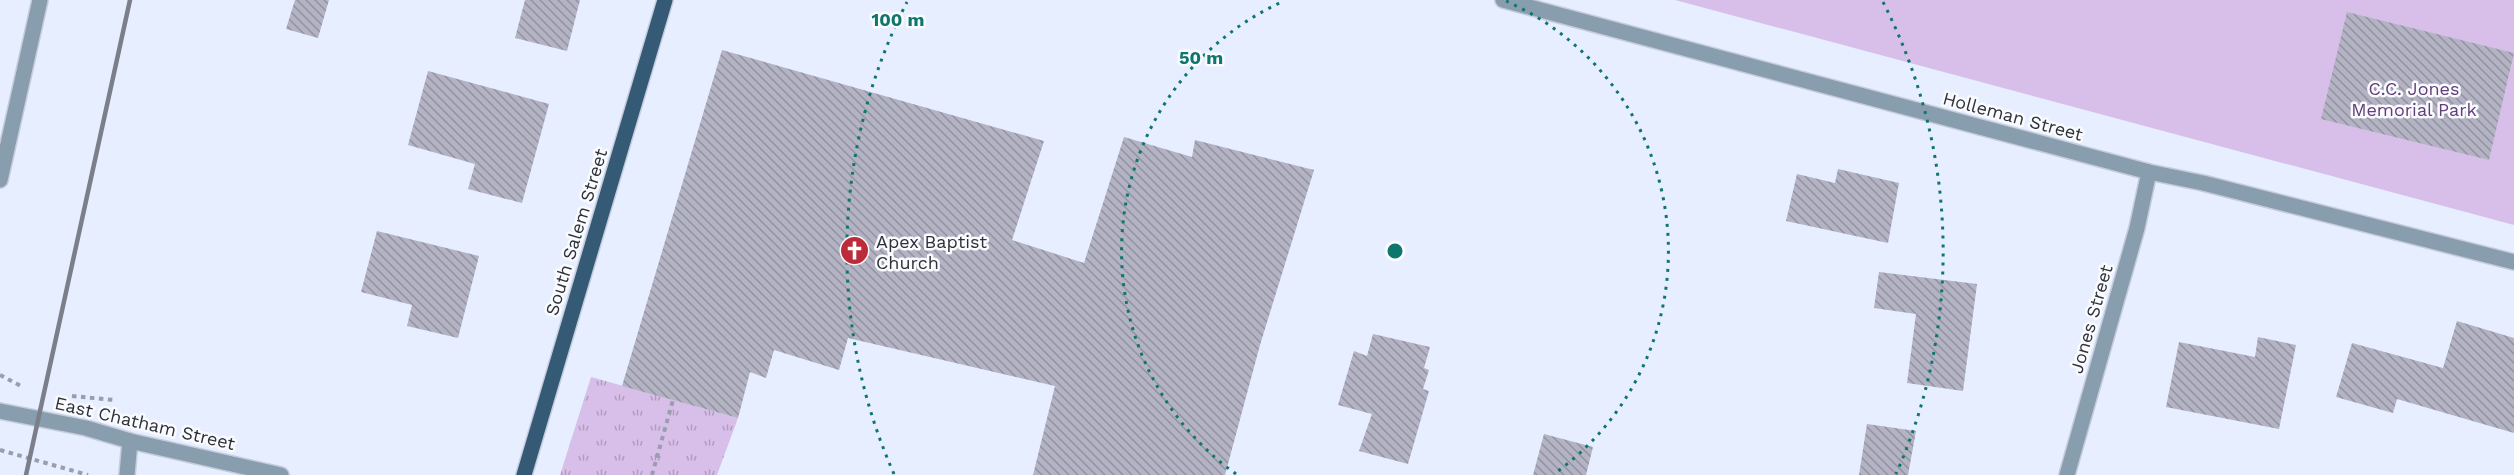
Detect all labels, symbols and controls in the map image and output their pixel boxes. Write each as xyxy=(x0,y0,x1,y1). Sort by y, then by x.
text: 100 m xyxy=(871,9,925,30)
text: 50 m xyxy=(1179,47,1223,68)
park label: C.C. Jones Memorial Park xyxy=(2351,78,2477,120)
street label: Holleman Street xyxy=(1941,87,2086,145)
street label: South Salem Street xyxy=(541,146,611,318)
place label: Apex Baptist Church xyxy=(876,231,987,273)
church icon: Apex Baptist Church xyxy=(839,235,871,267)
centre of rings xyxy=(1385,241,1405,261)
street label: Jones Street xyxy=(2065,262,2117,376)
street label: East Chatham Street xyxy=(53,392,238,454)

